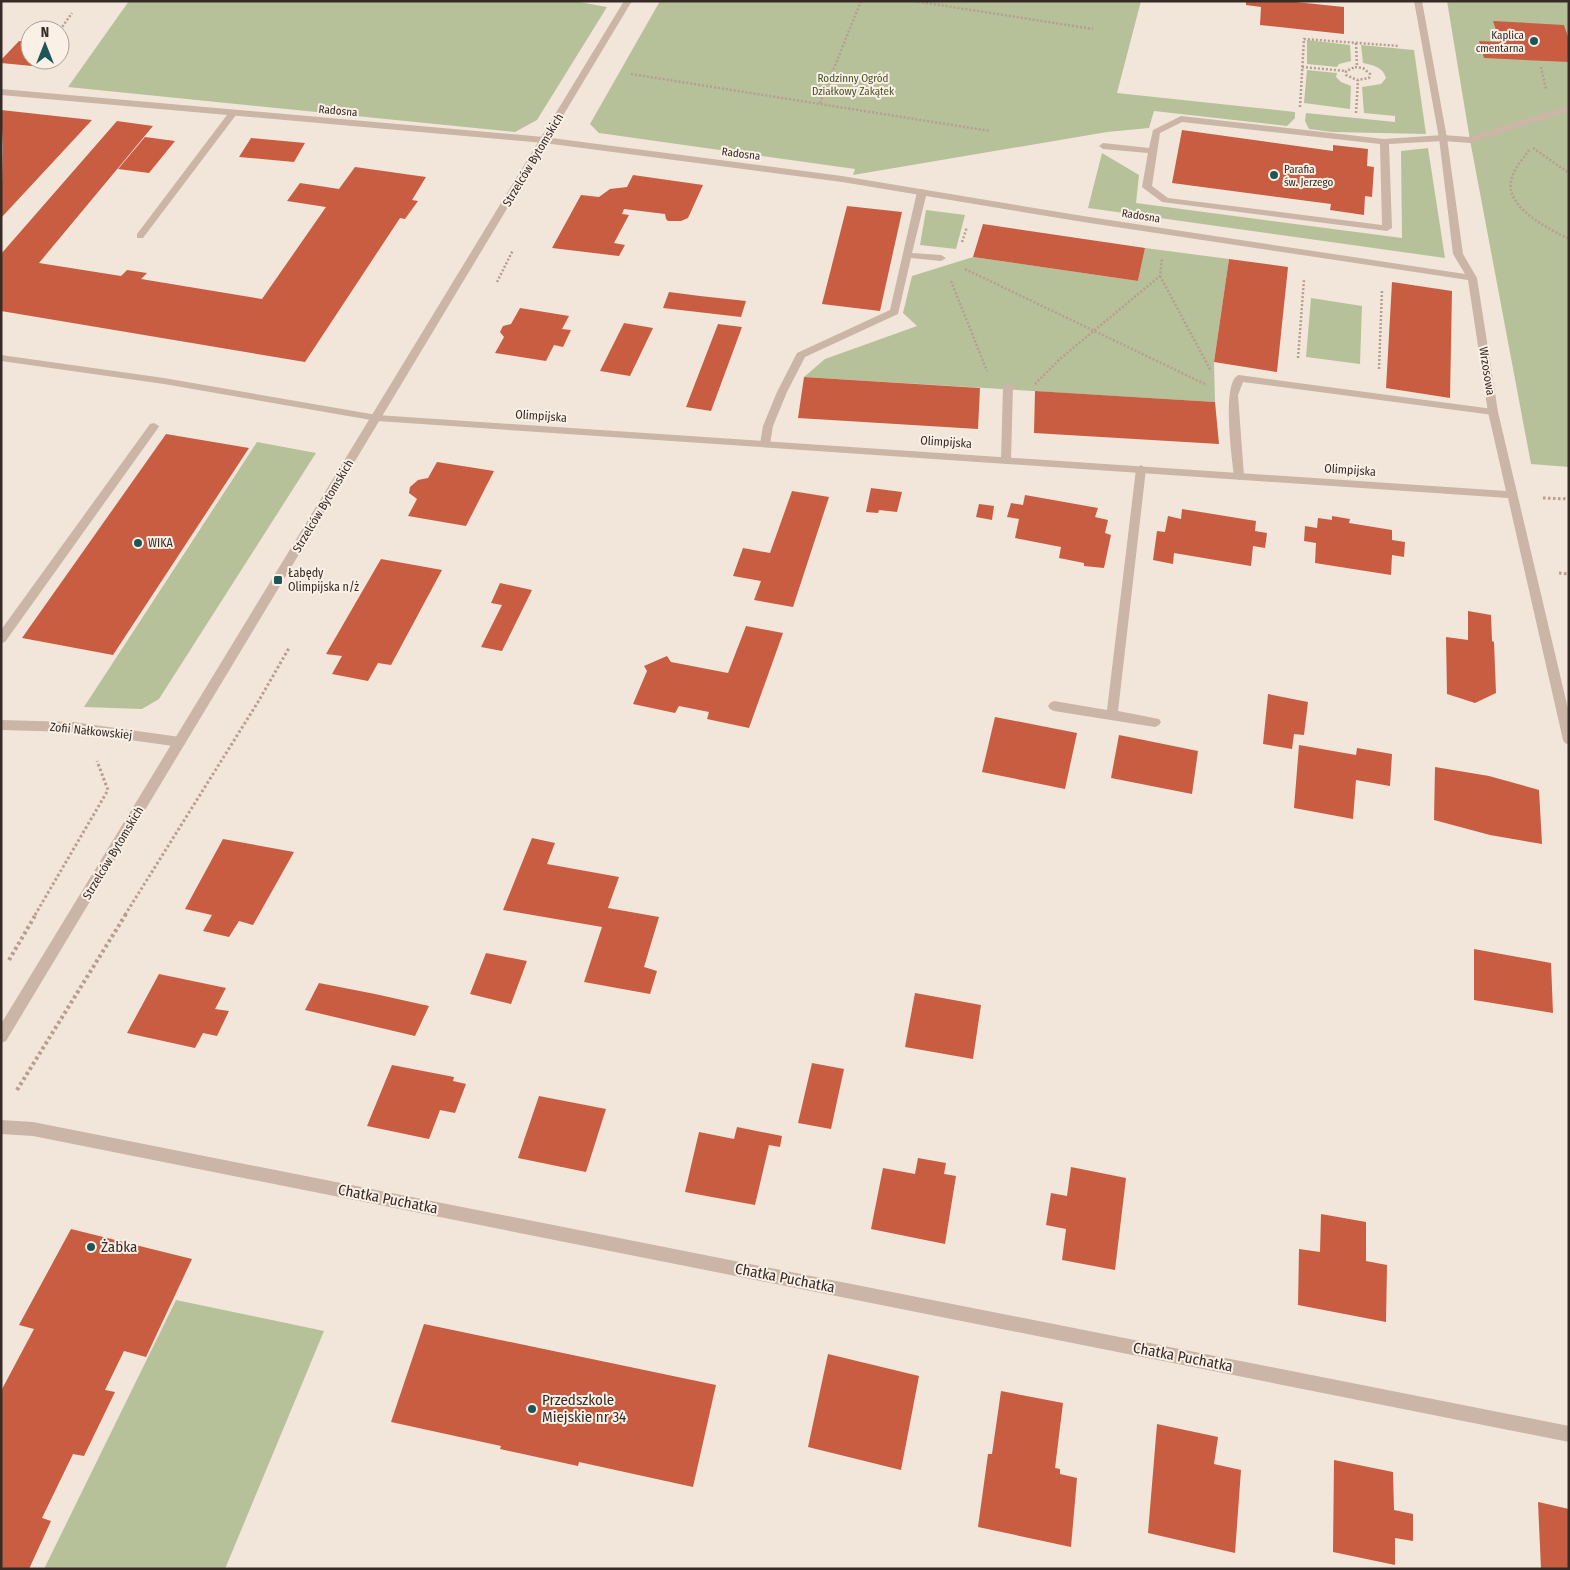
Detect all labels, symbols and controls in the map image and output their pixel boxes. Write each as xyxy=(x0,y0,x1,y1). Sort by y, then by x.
north arrow xyxy=(20,20,70,70)
text: N xyxy=(41,24,49,41)
place label: Kaplica cmentarna xyxy=(1476,29,1524,55)
marker: Kaplica cmentarna xyxy=(1528,35,1540,47)
park label: Rodzinny Ogród Działkowy Zakątek xyxy=(812,72,895,98)
street label: Radosna xyxy=(318,103,358,119)
street label: Strzelców Bytomskich xyxy=(500,111,566,209)
street label: Radosna xyxy=(721,145,761,163)
place label: Parafia św. Jerzego xyxy=(1284,163,1333,189)
marker: Parafia św. Jerzego xyxy=(1268,169,1280,181)
street label: Radosna xyxy=(1121,207,1161,225)
street label: Wrzosowa xyxy=(1476,346,1498,396)
street label: Olimpijska xyxy=(515,407,567,425)
street label: Olimpijska xyxy=(920,433,972,451)
street label: Strzelców Bytomskich xyxy=(290,457,356,555)
street label: Olimpijska xyxy=(1324,461,1376,479)
place label: WIKA xyxy=(148,536,173,550)
marker: WIKA xyxy=(132,537,144,549)
place label: Łabędy Olimpijska n/ż xyxy=(288,566,359,594)
marker: Łabędy Olimpijska n/ż xyxy=(272,574,284,586)
street label: Zofii Nałkowskiej xyxy=(49,720,133,742)
street label: Strzelców Bytomskich xyxy=(80,804,146,902)
street label: Chatka Puchatka xyxy=(337,1181,439,1217)
place label: Żabka xyxy=(101,1238,137,1256)
marker: Żabka xyxy=(85,1241,97,1253)
street label: Chatka Puchatka xyxy=(734,1260,836,1296)
street label: Chatka Puchatka xyxy=(1132,1339,1234,1375)
place label: Przedszkole Miejskie nr 34 xyxy=(542,1391,626,1426)
marker: Przedszkole Miejskie nr 34 xyxy=(526,1403,538,1415)

